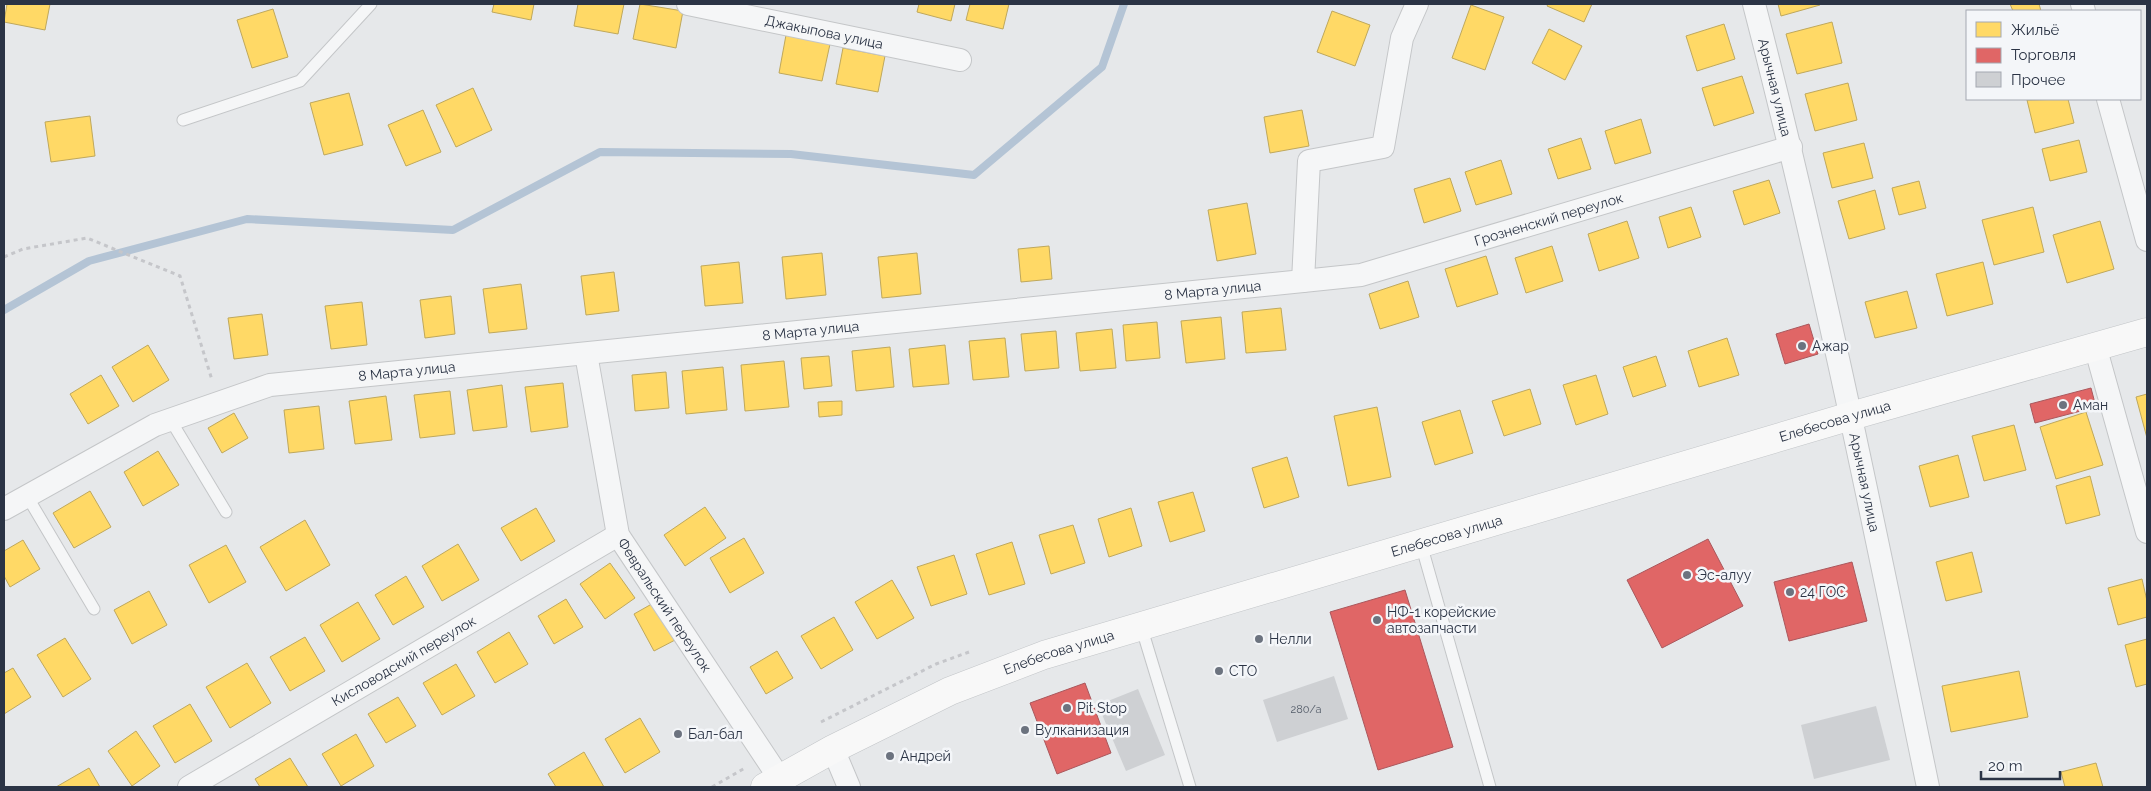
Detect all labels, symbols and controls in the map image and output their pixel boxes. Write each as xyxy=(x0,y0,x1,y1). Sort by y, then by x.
legend xyxy=(1966,10,2141,100)
street label: Джакыпова улица xyxy=(764,12,885,52)
text: Жильё xyxy=(2011,21,2060,39)
street label: Арычная улица xyxy=(1755,37,1795,138)
text: Торговля xyxy=(2011,46,2076,64)
text: Прочее xyxy=(2011,71,2065,89)
street label: Грозненский переулок xyxy=(1472,189,1625,249)
street label: 8 Марта улица xyxy=(1163,277,1262,303)
street label: 8 Марта улица xyxy=(761,318,860,343)
place label: Ажар xyxy=(1812,338,1849,354)
marker: Ажар xyxy=(1796,340,1808,352)
street label: 8 Марта улица xyxy=(357,358,456,384)
street label: Елебесова улица xyxy=(1777,397,1893,445)
place label: Аман xyxy=(2073,397,2108,413)
marker: Аман xyxy=(2057,399,2069,411)
street label: Арычная улица xyxy=(1846,431,1883,533)
street label: Елебесова улица xyxy=(1389,512,1504,560)
street label: Февральский переулок xyxy=(614,535,715,675)
place label: Эс-алуу xyxy=(1697,567,1752,583)
marker: Эс-алуу xyxy=(1681,569,1693,581)
place label: 24 ГОС xyxy=(1800,584,1846,600)
marker: 24 ГОС xyxy=(1784,586,1796,598)
place label: НФ-1 корейские автозапчасти xyxy=(1387,604,1496,636)
street label: Кисловодский переулок xyxy=(329,612,479,709)
marker: НФ-1 корейские автозапчасти xyxy=(1371,614,1383,626)
street label: Елебесова улица xyxy=(1001,627,1116,678)
place label: Нелли xyxy=(1269,631,1312,647)
marker: Нелли xyxy=(1253,633,1265,645)
place label: СТО xyxy=(1229,663,1257,679)
marker: СТО xyxy=(1213,665,1225,677)
place label: Pit Stop xyxy=(1077,700,1127,716)
marker: Pit Stop xyxy=(1061,702,1073,714)
house number: 280/а xyxy=(1290,703,1322,716)
place label: Вулканизация xyxy=(1035,722,1129,738)
marker: Вулканизация xyxy=(1019,724,1031,736)
place label: Бал-бал xyxy=(688,726,743,742)
marker: Бал-бал xyxy=(672,728,684,740)
place label: Андрей xyxy=(900,748,951,764)
scale bar xyxy=(1981,748,2060,780)
marker: Андрей xyxy=(884,750,896,762)
text: 20 m xyxy=(1988,757,2023,775)

